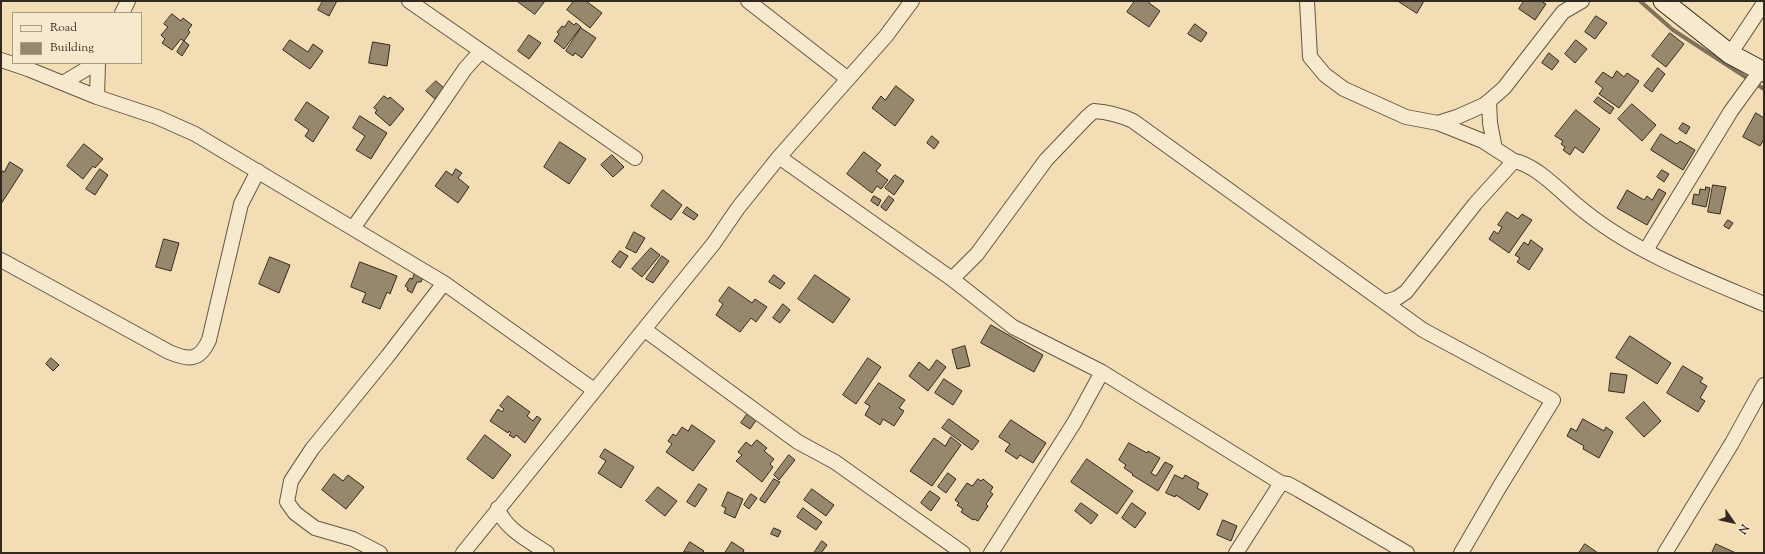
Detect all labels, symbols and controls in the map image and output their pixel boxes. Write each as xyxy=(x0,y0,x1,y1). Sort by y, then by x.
legend xyxy=(12,12,142,64)
text: Road xyxy=(50,19,77,37)
text: Building xyxy=(50,39,94,57)
north arrow xyxy=(1713,502,1753,542)
text: N xyxy=(1734,521,1752,537)

